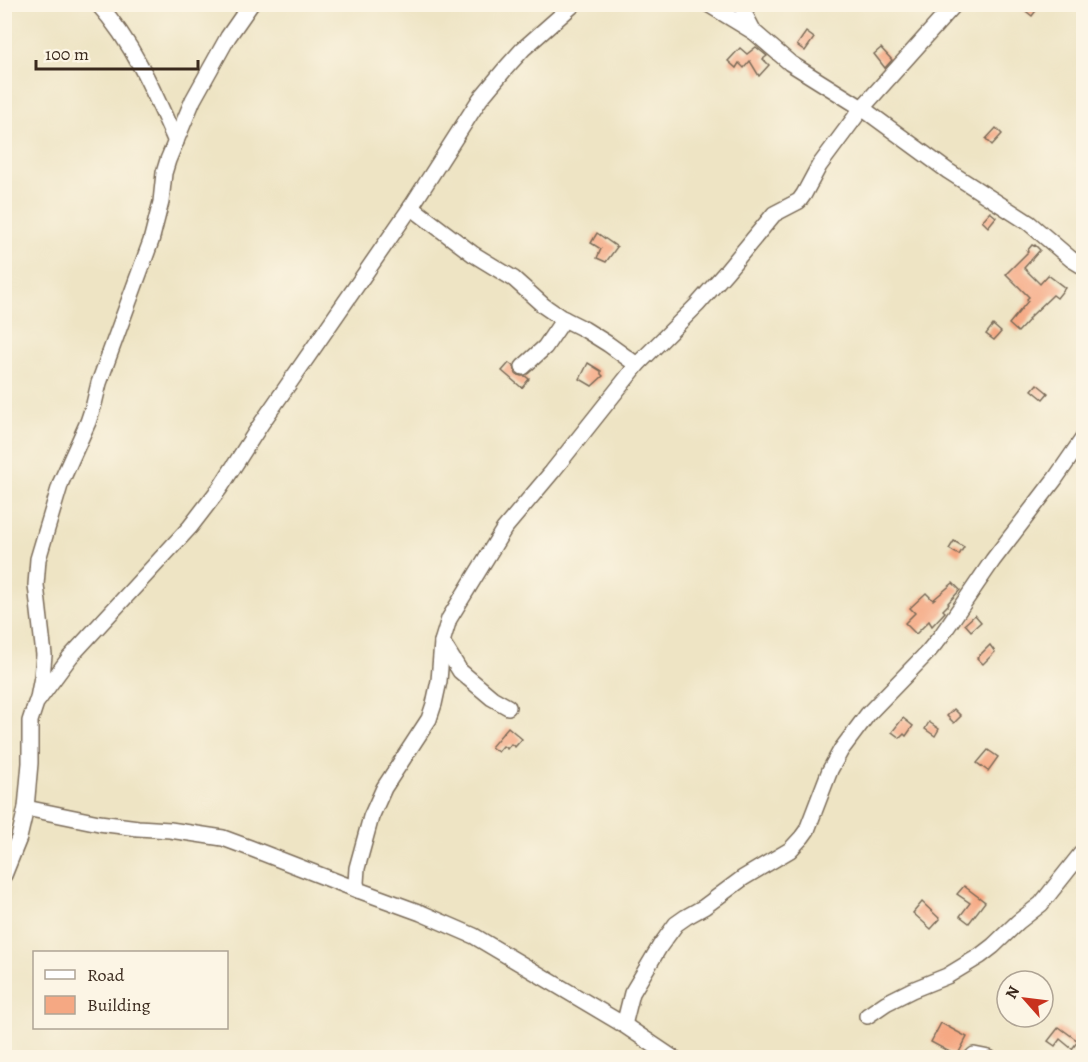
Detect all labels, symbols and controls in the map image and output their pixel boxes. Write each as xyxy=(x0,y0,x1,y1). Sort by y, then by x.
scale bar xyxy=(36,33,198,71)
text: 100 m xyxy=(45,42,89,66)
legend xyxy=(33,951,228,1029)
text: Road xyxy=(87,963,125,987)
north arrow xyxy=(995,969,1055,1029)
text: N xyxy=(1000,982,1025,1003)
text: Building xyxy=(87,993,151,1017)

